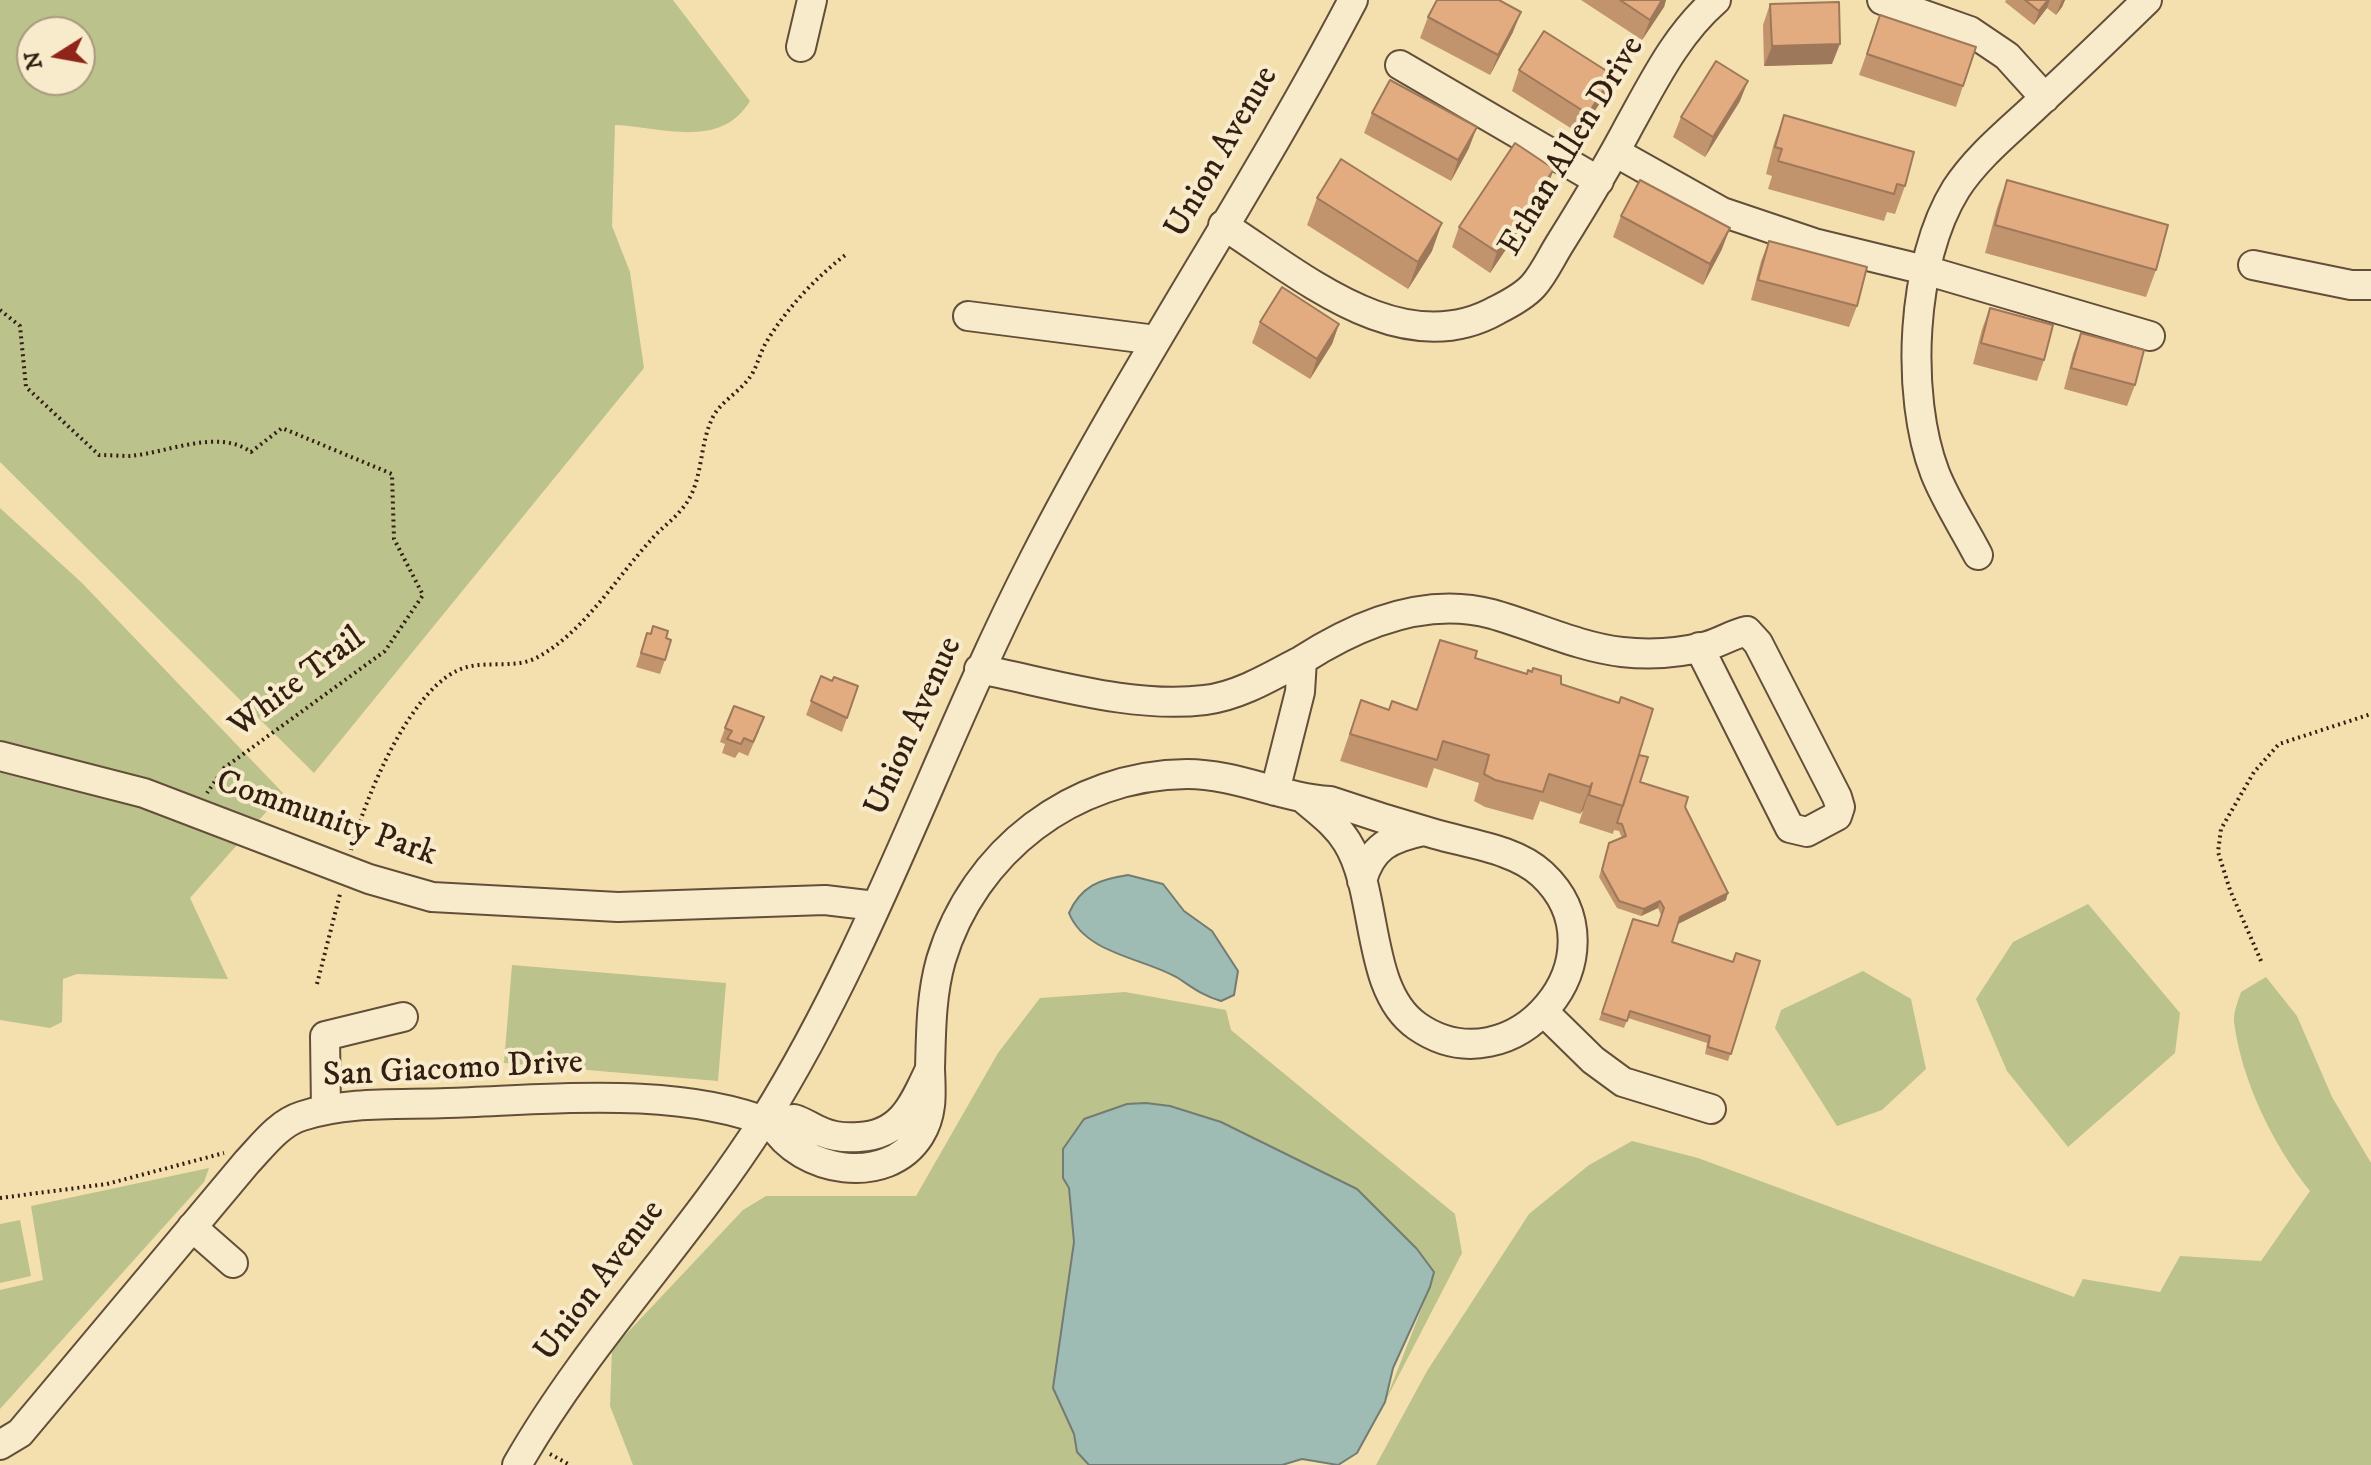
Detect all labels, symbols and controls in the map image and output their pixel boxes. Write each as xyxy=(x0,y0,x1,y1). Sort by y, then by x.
north arrow xyxy=(16,16,96,96)
street label: Ethan Allen Drive xyxy=(1491,30,1655,264)
text: N xyxy=(19,49,49,72)
street label: Union Avenue xyxy=(1157,60,1289,246)
street label: White Trail xyxy=(222,620,374,748)
street label: Union Avenue xyxy=(857,631,973,823)
street label: Community Park xyxy=(210,763,442,877)
street label: San Giacomo Drive xyxy=(322,1044,584,1098)
street label: Union Avenue xyxy=(527,1193,675,1371)

